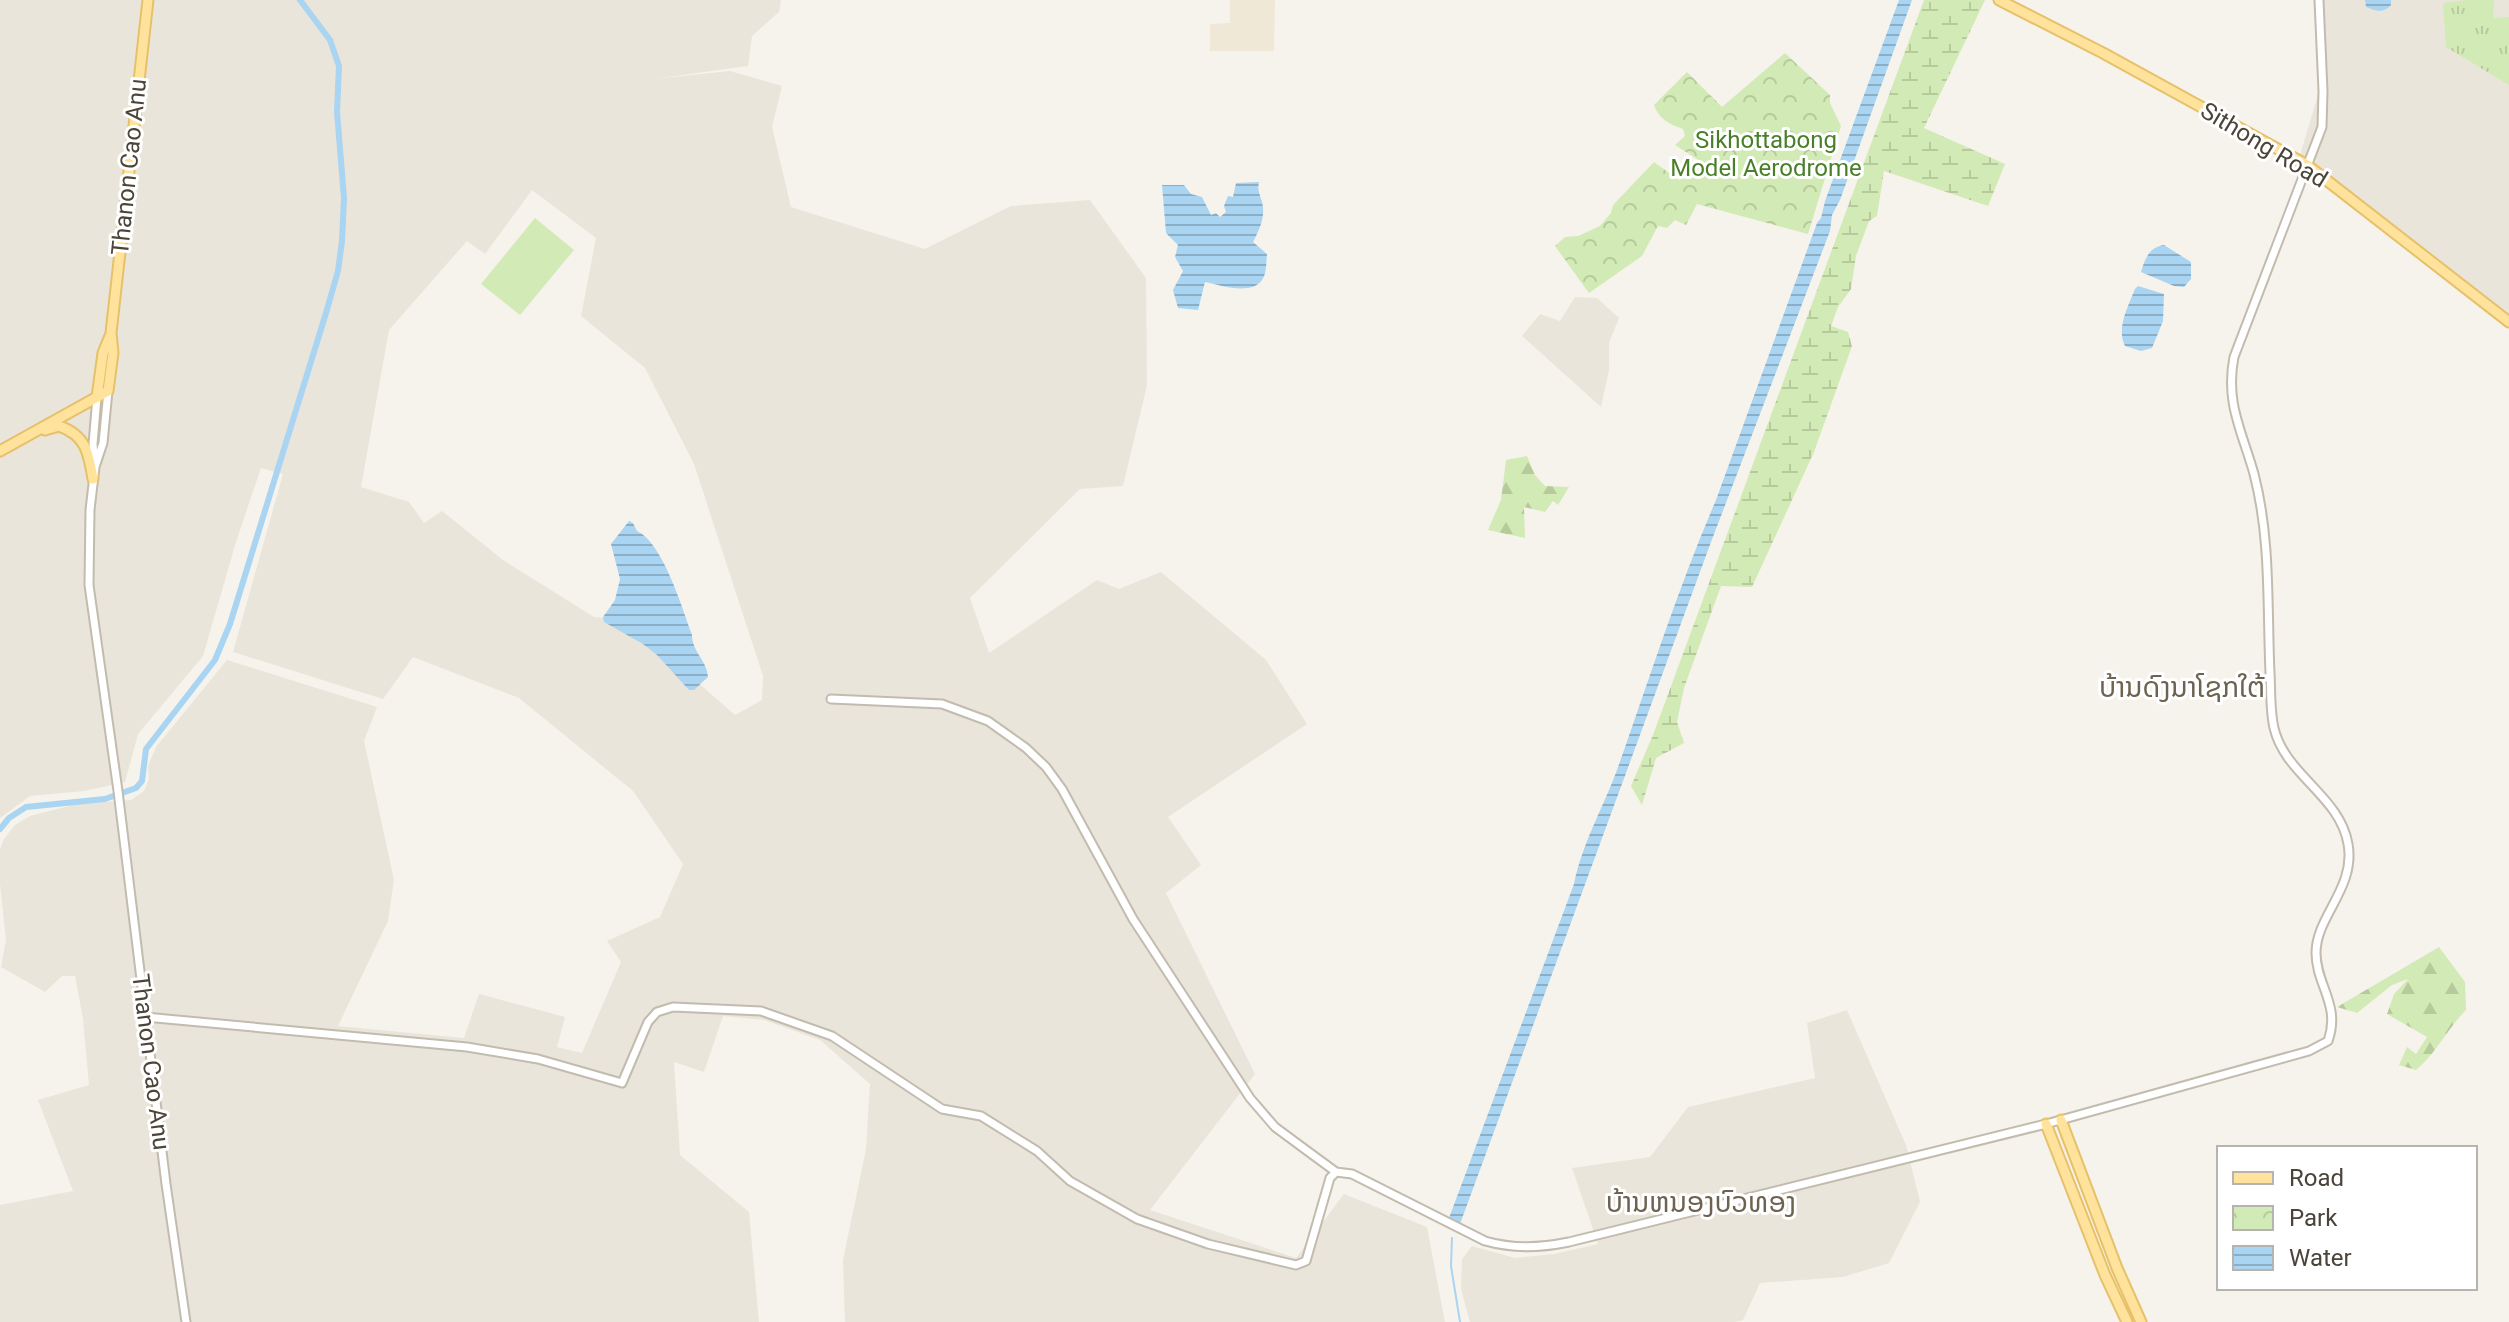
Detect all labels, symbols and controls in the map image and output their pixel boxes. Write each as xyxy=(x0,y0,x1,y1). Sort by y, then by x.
street label: Thanon Cao Anu xyxy=(106,77,152,257)
street label: Sithong Road xyxy=(2196,96,2332,194)
park label: Sikhottabong Model Aerodrome xyxy=(1670,126,1862,182)
district label: ບ້ານດົງນາໂຊກໃຕ້ xyxy=(2099,671,2265,704)
street label: Thanon Cao Anu xyxy=(126,972,176,1152)
legend xyxy=(2217,1146,2477,1290)
text: Road xyxy=(2289,1164,2344,1192)
district label: ບ້ານຫນອງບົວທອງ xyxy=(1606,1186,1796,1219)
text: Park xyxy=(2289,1204,2338,1232)
text: Water xyxy=(2289,1244,2352,1272)

